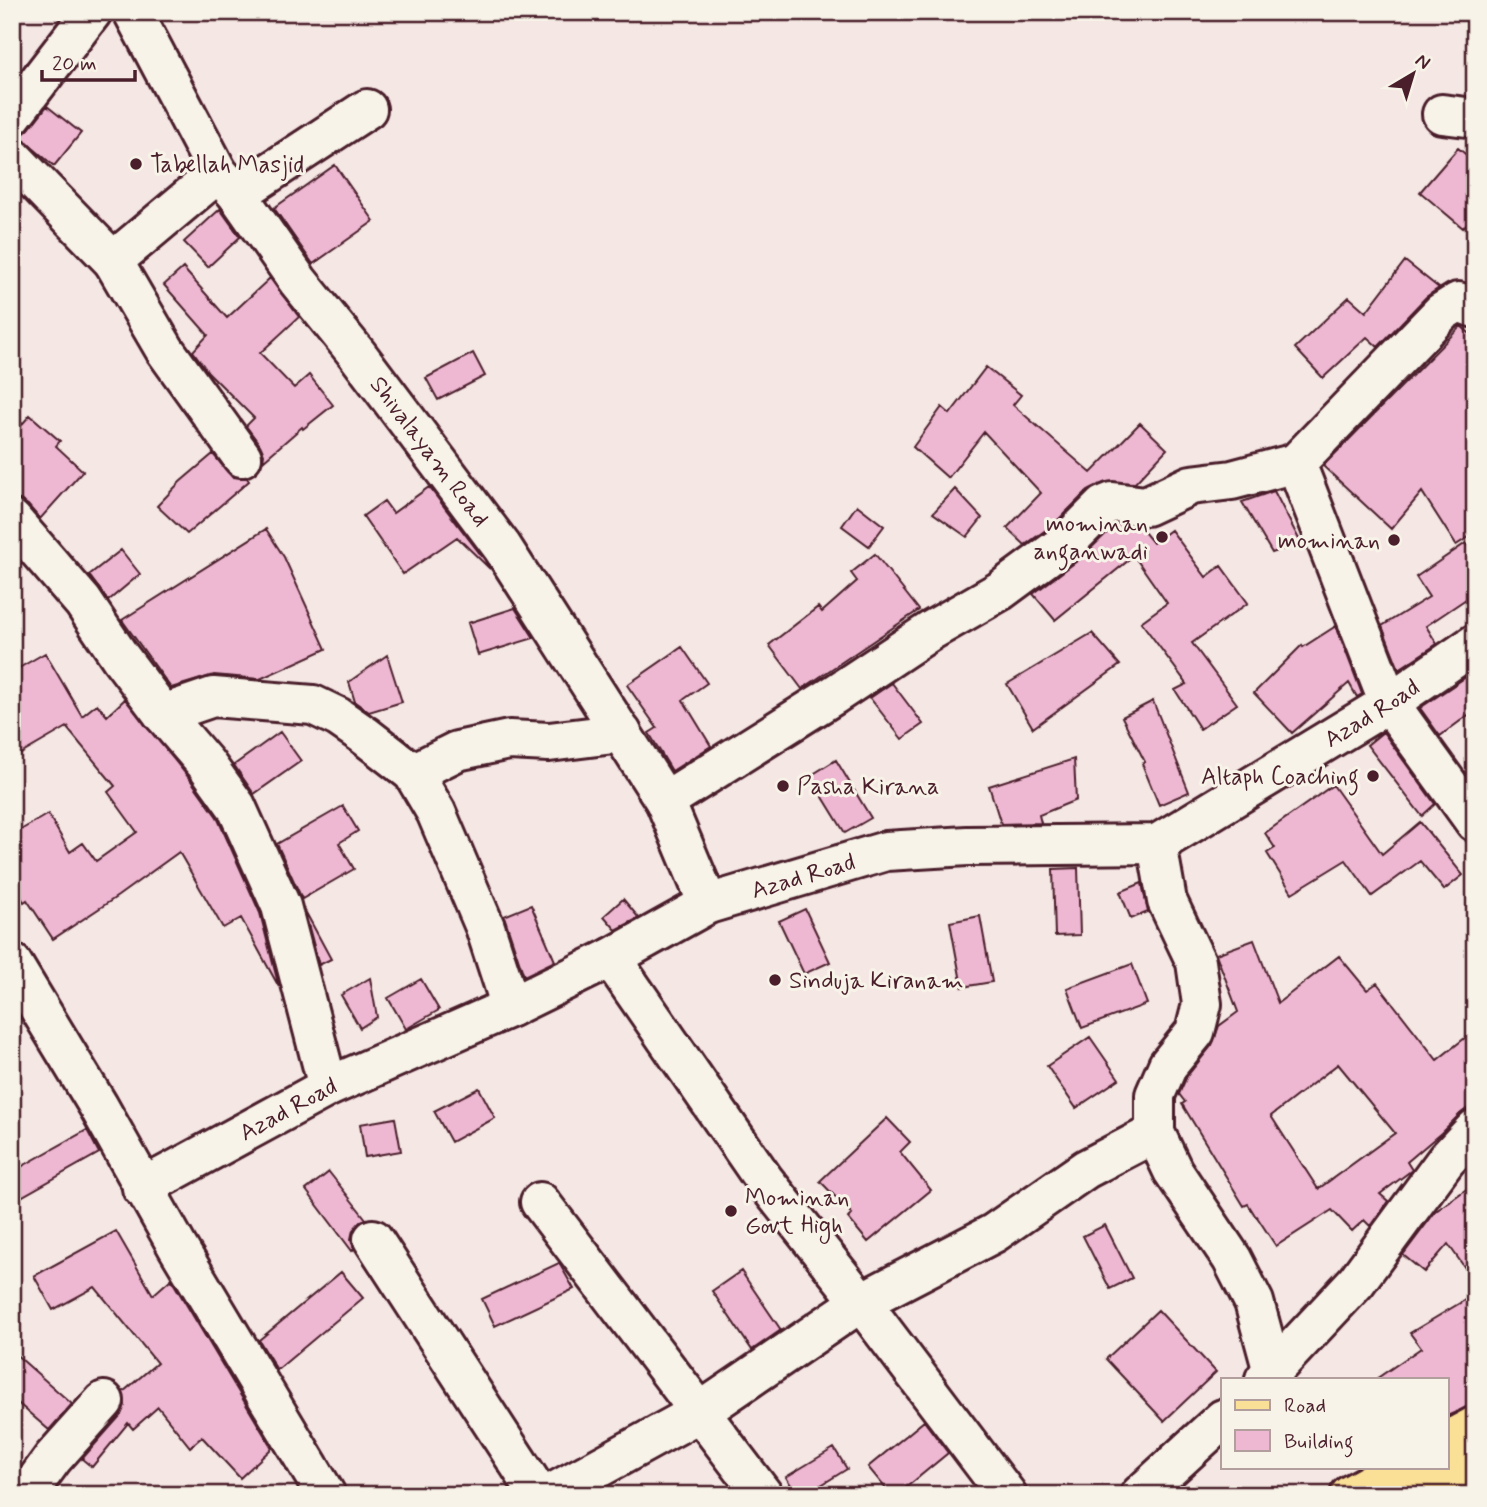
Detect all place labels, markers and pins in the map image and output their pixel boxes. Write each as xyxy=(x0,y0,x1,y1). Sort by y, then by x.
place label: Tabellah Masjid xyxy=(150,150,304,181)
marker: Tabellah Masjid xyxy=(128,156,144,172)
place label: mominan anganwadi xyxy=(1033,509,1148,571)
place label: mominan xyxy=(1278,526,1380,557)
marker: mominan anganwadi xyxy=(1154,529,1170,545)
marker: mominan xyxy=(1386,532,1402,548)
place label: Altaph Coaching xyxy=(1201,762,1359,796)
marker: Altaph Coaching xyxy=(1365,768,1381,784)
place label: Pasha Kirana xyxy=(797,772,939,803)
marker: Pasha Kirana xyxy=(775,778,791,794)
place label: Sinduja Kiranam xyxy=(789,966,964,997)
marker: Sinduja Kiranam xyxy=(767,972,783,988)
place label: Mominan Govt High xyxy=(745,1183,849,1244)
marker: Mominan Govt High xyxy=(723,1203,739,1219)

